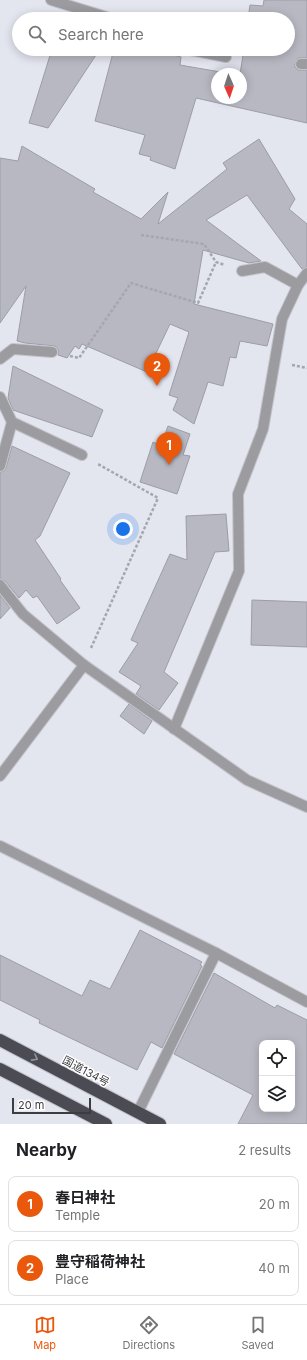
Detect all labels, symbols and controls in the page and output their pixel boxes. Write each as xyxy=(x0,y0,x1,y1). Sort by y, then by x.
search box xyxy=(12,12,295,56)
icon: search xyxy=(26,23,48,45)
text: Search here xyxy=(58,25,144,44)
north arrow xyxy=(211,68,247,104)
pin: 2 xyxy=(144,353,170,386)
pin: 1 xyxy=(156,432,182,465)
your location xyxy=(113,519,133,539)
map controls xyxy=(259,1040,295,1112)
button: locate xyxy=(259,1040,295,1076)
street label: 国道134号 xyxy=(60,1053,112,1089)
one-way arrow xyxy=(30,1054,38,1061)
button: layers xyxy=(259,1076,295,1112)
scale bar xyxy=(12,1096,91,1115)
text: 20 m xyxy=(18,1098,44,1112)
text: Nearby xyxy=(16,1140,77,1160)
text: 2 results xyxy=(238,1142,291,1158)
text: 春日神社 xyxy=(55,1188,115,1207)
text: 1 xyxy=(27,1196,33,1212)
text: 20 m xyxy=(259,1196,290,1212)
text: Temple xyxy=(55,1207,100,1223)
text: 豊守稲荷神社 xyxy=(55,1252,145,1271)
text: 2 xyxy=(26,1260,34,1276)
text: 40 m xyxy=(258,1260,290,1276)
text: Place xyxy=(55,1271,89,1287)
tab: Map xyxy=(33,1314,56,1352)
tab: Directions xyxy=(123,1314,175,1352)
tab: Saved xyxy=(242,1314,274,1352)

